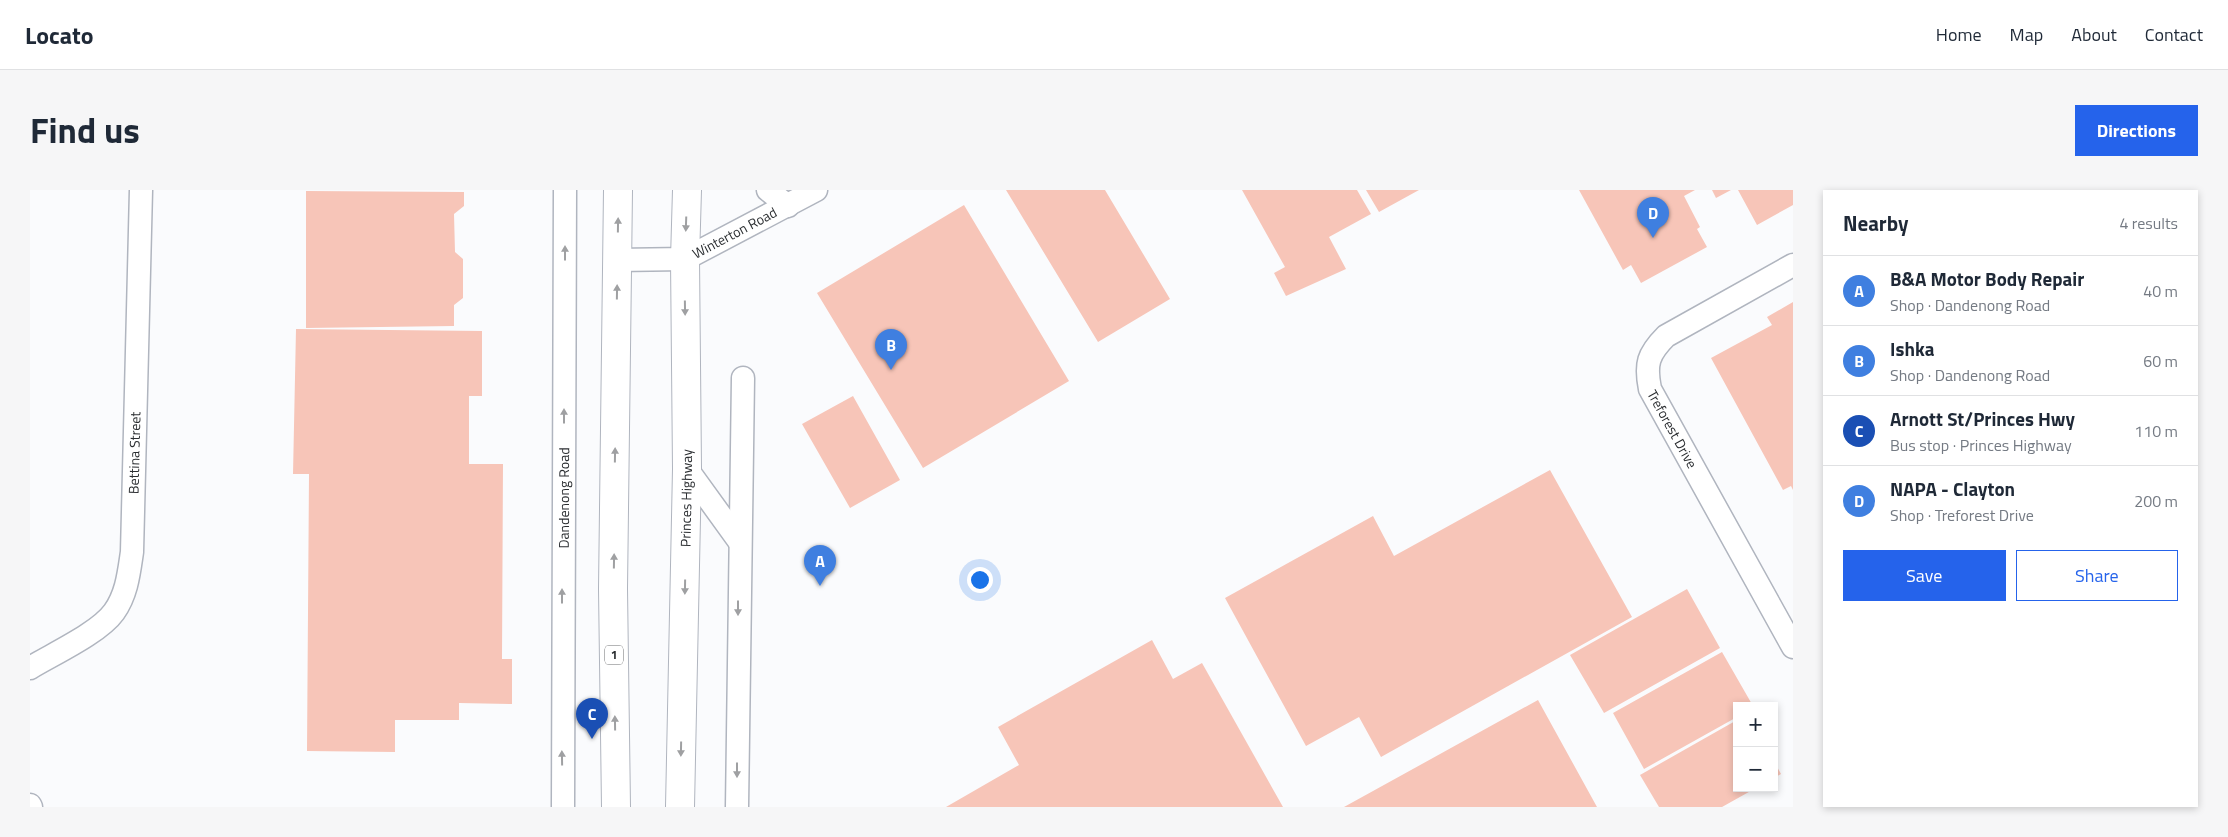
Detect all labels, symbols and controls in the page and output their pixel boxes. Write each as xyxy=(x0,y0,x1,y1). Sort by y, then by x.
text: Locato xyxy=(25,17,94,53)
text: Home xyxy=(1936,21,1982,48)
text: Map xyxy=(2010,21,2043,48)
text: About xyxy=(2071,21,2117,48)
text: Contact xyxy=(2145,21,2203,48)
text: Find us xyxy=(30,103,140,157)
button: Directions xyxy=(2075,105,2198,156)
pin: D xyxy=(1637,197,1669,238)
street label: Winterton Road xyxy=(688,201,780,263)
text: Nearby xyxy=(1843,207,1908,239)
text: 4 results xyxy=(2119,211,2178,235)
one-way arrow xyxy=(614,217,622,233)
one-way arrow xyxy=(681,217,689,233)
one-way arrow xyxy=(561,245,569,261)
text: B&A Motor Body Repair xyxy=(1890,264,2084,293)
text: A xyxy=(1854,279,1864,303)
text: 40 m xyxy=(2143,279,2178,303)
one-way arrow xyxy=(613,284,621,300)
text: Shop · Dandenong Road xyxy=(1890,293,2050,317)
one-way arrow xyxy=(681,300,689,316)
pin: B xyxy=(875,329,907,370)
text: Ishka xyxy=(1890,334,1934,363)
text: B xyxy=(1854,349,1864,373)
text: 60 m xyxy=(2143,349,2178,373)
text: Shop · Dandenong Road xyxy=(1890,363,2050,387)
street label: Treforest Drive xyxy=(1642,386,1703,472)
text: Arnott St/Princes Hwy xyxy=(1890,404,2075,433)
one-way arrow xyxy=(560,408,568,424)
street label: Bettina Street xyxy=(122,411,145,494)
text: C xyxy=(1855,419,1863,443)
text: 110 m xyxy=(2134,419,2178,443)
text: Bus stop · Princes Highway xyxy=(1890,433,2072,457)
one-way arrow xyxy=(611,446,619,462)
street label: Dandenong Road xyxy=(553,447,574,549)
street label: Princes Highway xyxy=(674,449,697,547)
text: NAPA - Clayton xyxy=(1890,474,2015,503)
text: D xyxy=(1854,489,1864,513)
text: 200 m xyxy=(2134,489,2178,513)
text: Shop · Treforest Drive xyxy=(1890,503,2034,527)
pin: A xyxy=(804,545,836,586)
button: Save xyxy=(1843,550,2006,601)
button: Share xyxy=(2016,550,2178,601)
one-way arrow xyxy=(610,553,618,569)
your location xyxy=(967,567,993,593)
one-way arrow xyxy=(680,579,688,595)
one-way arrow xyxy=(558,588,566,604)
one-way arrow xyxy=(734,600,742,616)
road number: 1 xyxy=(605,646,623,664)
pin: C xyxy=(576,698,608,739)
map controls xyxy=(1733,702,1778,792)
button: + xyxy=(1733,702,1778,747)
one-way arrow xyxy=(611,715,619,731)
one-way arrow xyxy=(677,742,685,758)
button: − xyxy=(1733,747,1778,792)
one-way arrow xyxy=(558,750,566,766)
one-way arrow xyxy=(733,762,741,778)

